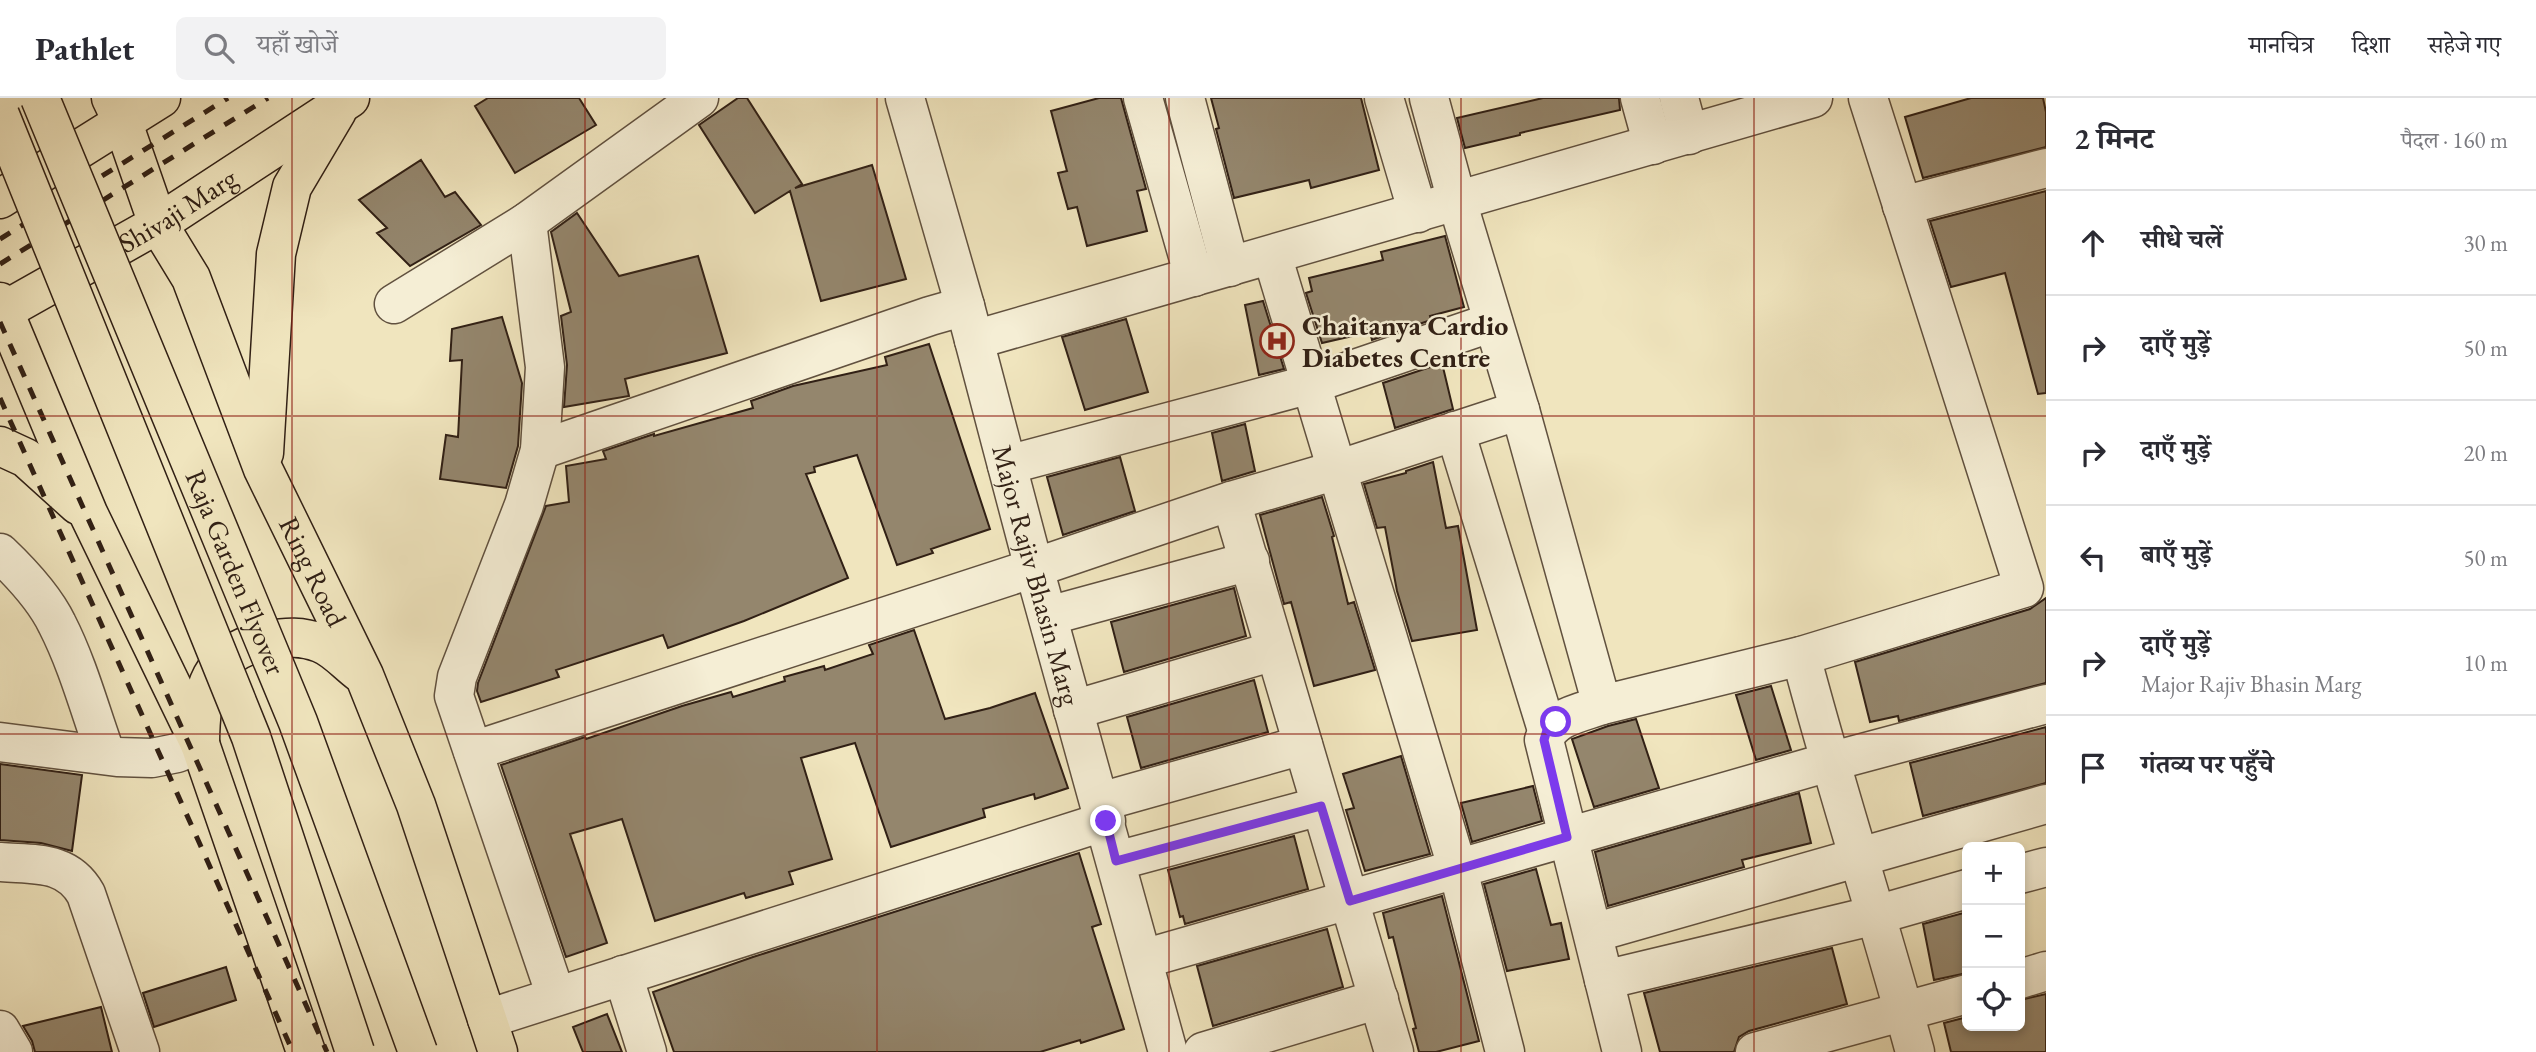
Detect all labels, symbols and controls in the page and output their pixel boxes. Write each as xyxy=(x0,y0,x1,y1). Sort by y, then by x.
search box xyxy=(176,17,666,80)
text: Pathlet xyxy=(35,27,134,70)
text: यहाँ खोजें xyxy=(256,27,338,61)
icon: search xyxy=(200,29,238,67)
text: मानचित्र xyxy=(2249,29,2314,60)
text: दिशा xyxy=(2352,29,2390,60)
text: सहेजे गए xyxy=(2428,29,2501,60)
text: 2 मिनट xyxy=(2074,119,2154,158)
text: पैदल · 160 m xyxy=(2401,125,2508,155)
street label: Shivaji Marg xyxy=(112,159,244,261)
text: सीधे चलें xyxy=(2141,222,2223,256)
icon: ahead xyxy=(2074,224,2112,262)
text: 30 m xyxy=(2463,228,2508,258)
place label: Chaitanya Cardio Diabetes Centre xyxy=(1302,307,1508,375)
hospital icon: Chaitanya Cardio Diabetes Centre xyxy=(1258,322,1296,360)
text: दाएँ मुड़ें xyxy=(2141,327,2211,361)
icon: right xyxy=(2074,329,2112,367)
text: 50 m xyxy=(2463,333,2508,363)
text: दाएँ मुड़ें xyxy=(2141,432,2211,466)
icon: right xyxy=(2074,434,2112,472)
text: 20 m xyxy=(2463,438,2508,468)
street label: Major Rajiv Bhasin Marg xyxy=(984,441,1089,710)
street label: Raja Garden Flyover xyxy=(178,464,295,680)
street label: Ring Road xyxy=(271,510,356,633)
text: बाएँ मुड़ें xyxy=(2141,537,2212,571)
icon: left xyxy=(2074,539,2112,577)
text: 50 m xyxy=(2463,543,2508,573)
text: दाएँ मुड़ें xyxy=(2141,627,2211,661)
icon: right xyxy=(2074,644,2112,682)
text: 10 m xyxy=(2463,648,2508,678)
text: Major Rajiv Bhasin Marg xyxy=(2141,669,2361,699)
route start xyxy=(1540,706,1571,737)
text: गंतव्य पर पहुँचे xyxy=(2141,747,2274,781)
icon: arrive xyxy=(2074,749,2112,787)
route end xyxy=(1090,805,1121,836)
map controls xyxy=(1962,842,2025,1031)
button: + xyxy=(1962,842,2025,905)
button: − xyxy=(1962,905,2025,968)
button: locate xyxy=(1962,968,2025,1031)

